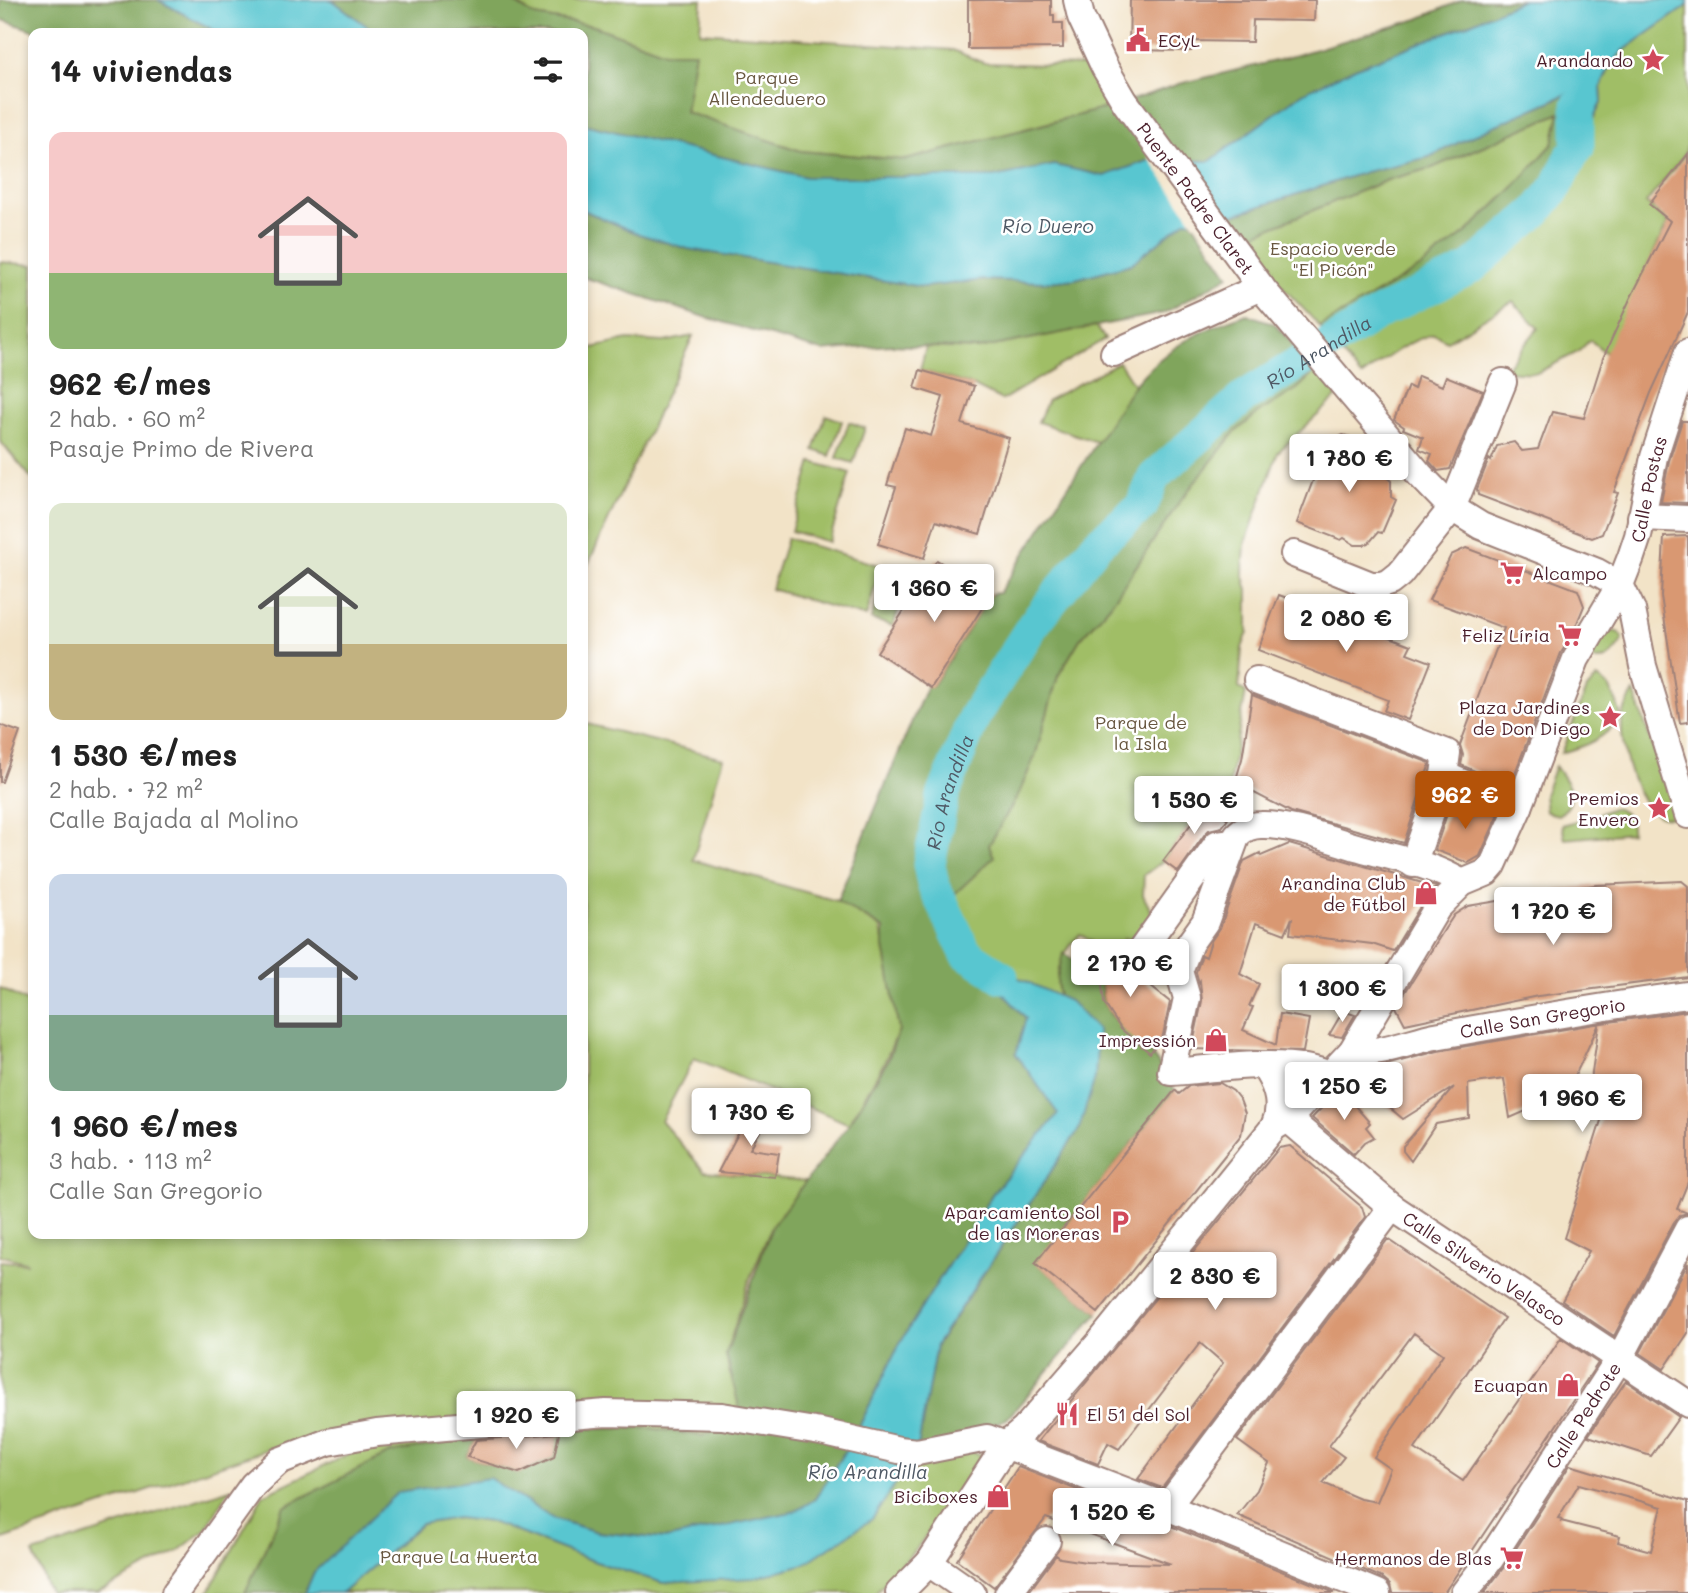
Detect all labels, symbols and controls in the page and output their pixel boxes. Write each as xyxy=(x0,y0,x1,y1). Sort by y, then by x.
public building icon: ECyL xyxy=(1124,26,1152,54)
place label: ECyL xyxy=(1158,28,1201,52)
place icon: Arandando xyxy=(1639,46,1667,74)
place label: Arandando xyxy=(1536,48,1633,72)
text: 14 viviendas xyxy=(49,50,233,90)
icon: filters xyxy=(529,51,567,89)
park label: Parque Allendeduero xyxy=(708,65,826,110)
street label: Puente Padre Claret xyxy=(1132,118,1260,279)
icon: home xyxy=(245,178,371,304)
water label: Río Duero xyxy=(1002,213,1094,238)
park label: Espacio verde "El Picón" xyxy=(1270,236,1396,281)
water label: Río Arandilla xyxy=(1261,309,1376,393)
text: 962 €/mes xyxy=(49,363,211,403)
text: 2 hab. · 60 m² xyxy=(49,403,205,433)
text: Pasaje Primo de Rivera xyxy=(49,433,314,463)
street label: Calle Postas xyxy=(1625,433,1672,544)
pin: 1 780 € xyxy=(1284,434,1414,494)
text: 1 780 € xyxy=(1305,442,1393,472)
icon: home xyxy=(245,549,371,675)
supermarket icon: Alcampo xyxy=(1498,559,1526,587)
place label: Alcampo xyxy=(1532,561,1607,585)
pin: 1 360 € xyxy=(869,564,999,624)
text: 1 360 € xyxy=(890,572,978,602)
pin: 2 080 € xyxy=(1281,594,1411,654)
text: 2 080 € xyxy=(1300,602,1392,632)
supermarket icon: Feliz Líria xyxy=(1556,621,1584,649)
place label: Feliz Líria xyxy=(1462,623,1550,647)
place label: Plaza Jardines de Don Diego xyxy=(1459,695,1590,740)
place icon: Plaza Jardines de Don Diego xyxy=(1596,703,1624,731)
park label: Parque de la Isla xyxy=(1095,710,1187,755)
water label: Río Arandilla xyxy=(920,731,979,852)
text: 1 530 €/mes xyxy=(49,734,237,774)
pin: 962 € xyxy=(1416,772,1514,831)
text: 2 hab. · 72 m² xyxy=(49,774,203,804)
pin: 1 530 € xyxy=(1129,776,1259,836)
text: 962 € xyxy=(1431,779,1499,809)
text: 1 530 € xyxy=(1150,784,1238,814)
place label: Premios Envero xyxy=(1569,786,1639,831)
place icon: Premios Envero xyxy=(1645,794,1673,822)
text: Calle Bajada al Molino xyxy=(49,804,298,834)
place label: Arandina Club de Fútbol xyxy=(1281,871,1406,916)
shop icon: Arandina Club de Fútbol xyxy=(1412,879,1440,907)
pin: 1 720 € xyxy=(1488,888,1618,947)
text: 1 720 € xyxy=(1510,895,1596,925)
icon: home xyxy=(245,920,371,1046)
pin: 2 170 € xyxy=(1065,940,1195,999)
text: 2 170 € xyxy=(1087,947,1173,977)
pin: 1 300 € xyxy=(1277,964,1407,1024)
text: 1 300 € xyxy=(1298,972,1386,1002)
street label: Calle San Gregorio xyxy=(1458,992,1627,1043)
shop icon: Impressión xyxy=(1202,1026,1230,1054)
place label: Impressión xyxy=(1099,1028,1196,1052)
pin: 1 250 € xyxy=(1279,1062,1409,1122)
text: 1 250 € xyxy=(1301,1070,1387,1100)
pin: 1 960 € xyxy=(1517,1074,1647,1134)
text: 1 960 € xyxy=(1538,1082,1626,1112)
pin: 1 730 € xyxy=(686,1088,816,1148)
text: 1 730 € xyxy=(708,1096,794,1126)
text: 1 960 €/mes xyxy=(49,1105,238,1145)
text: 3 hab. · 113 m² xyxy=(49,1145,212,1175)
text: Calle San Gregorio xyxy=(49,1175,262,1205)
place label: Aparcamiento Sol de las Moreras xyxy=(944,1200,1100,1245)
street label: Calle Silverio Velasco xyxy=(1398,1206,1570,1331)
parking icon: Aparcamiento Sol de las Moreras xyxy=(1106,1208,1134,1236)
pin: 2 830 € xyxy=(1150,1252,1280,1312)
text: 2 830 € xyxy=(1170,1260,1260,1290)
street label: Calle Pedrote xyxy=(1540,1357,1626,1473)
shop icon: Ecuapan xyxy=(1554,1371,1582,1399)
place label: Ecuapan xyxy=(1474,1373,1548,1397)
pin: 1 920 € xyxy=(451,1392,581,1451)
text: 1 920 € xyxy=(473,1399,559,1429)
restaurant icon: El 51 del Sol xyxy=(1053,1400,1081,1428)
place label: El 51 del Sol xyxy=(1087,1402,1190,1426)
water label: Río Arandilla xyxy=(808,1459,928,1484)
shop icon: Biciboxes xyxy=(984,1482,1012,1510)
place label: Biciboxes xyxy=(894,1484,978,1508)
pin: 1 520 € xyxy=(1047,1488,1177,1548)
text: 1 520 € xyxy=(1069,1496,1155,1526)
park label: Parque La Huerta xyxy=(380,1544,538,1568)
supermarket icon: Hermanos de Blas xyxy=(1498,1544,1526,1572)
place label: Hermanos de Blas xyxy=(1334,1546,1492,1570)

